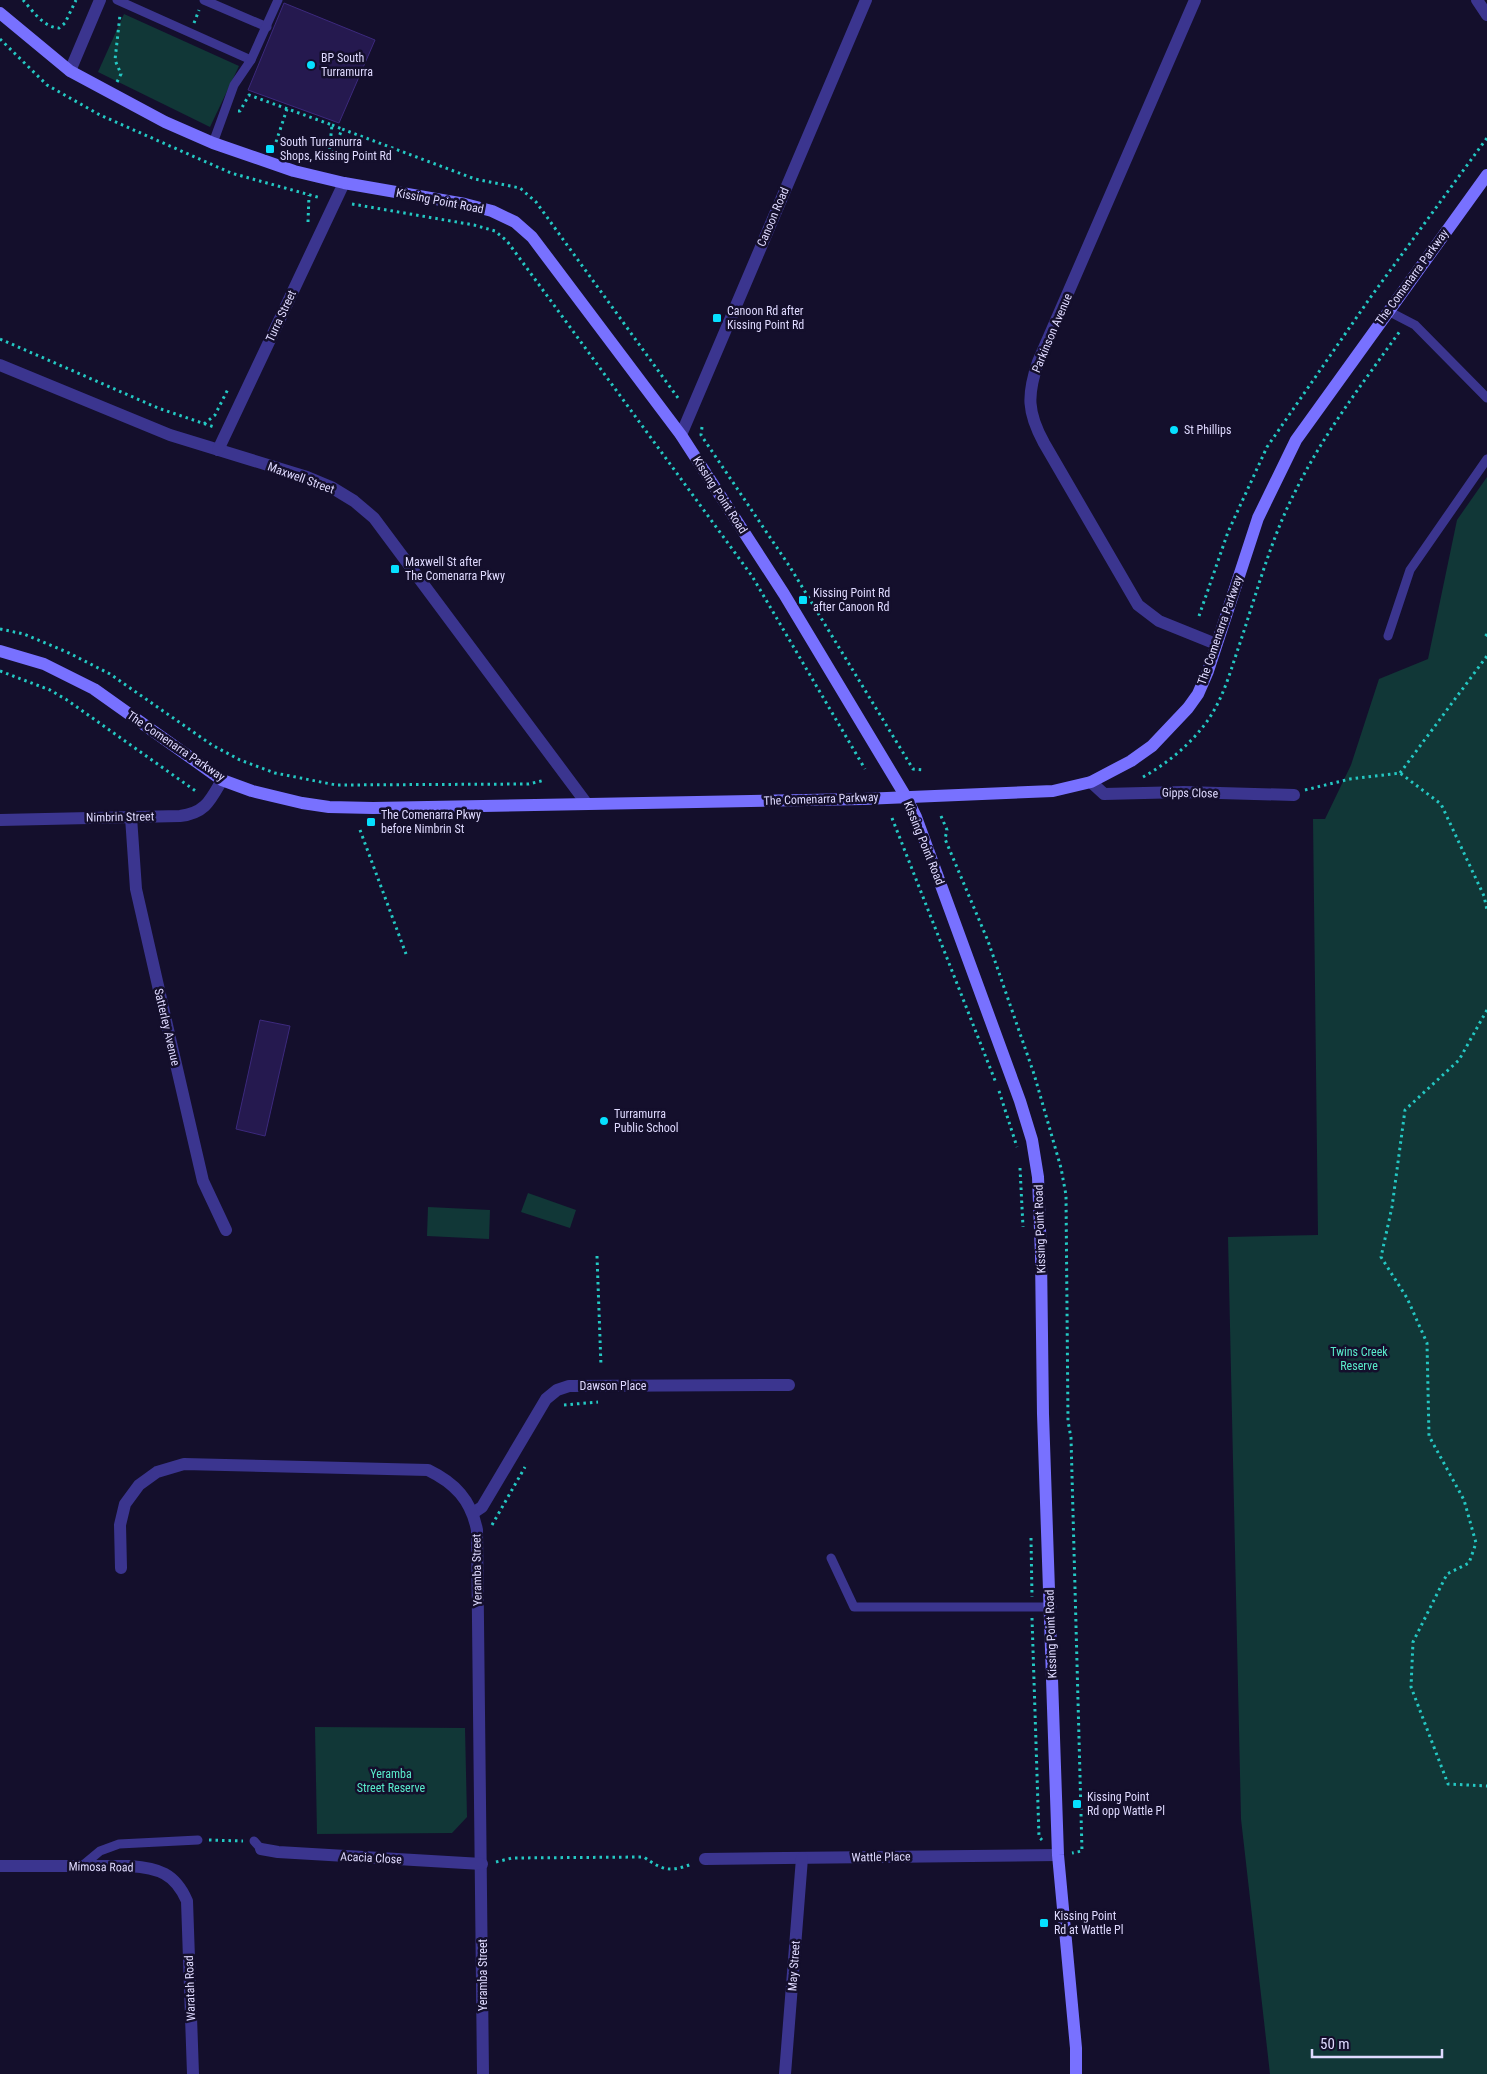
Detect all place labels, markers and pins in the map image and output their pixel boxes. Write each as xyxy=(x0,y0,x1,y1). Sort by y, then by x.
place label: BP South Turramurra xyxy=(321,51,373,79)
marker: BP South Turramurra xyxy=(305,59,317,71)
place label: South Turramurra Shops, Kissing Point Rd xyxy=(280,135,392,163)
marker: South Turramurra Shops, Kissing Point Rd xyxy=(264,143,276,155)
place label: Canoon Rd after Kissing Point Rd xyxy=(727,304,804,332)
marker: Canoon Rd after Kissing Point Rd xyxy=(711,312,723,324)
place label: St Phillips xyxy=(1184,423,1231,437)
marker: St Phillips xyxy=(1168,424,1180,436)
place label: Maxwell St after The Comenarra Pkwy xyxy=(405,555,505,583)
marker: Maxwell St after The Comenarra Pkwy xyxy=(389,563,401,575)
place label: Kissing Point Rd after Canoon Rd xyxy=(813,586,890,614)
marker: Kissing Point Rd after Canoon Rd xyxy=(797,594,809,606)
place label: The Comenarra Pkwy before Nimbrin St xyxy=(381,808,481,836)
marker: The Comenarra Pkwy before Nimbrin St xyxy=(365,816,377,828)
place label: Turramurra Public School xyxy=(614,1107,679,1135)
marker: Turramurra Public School xyxy=(598,1115,610,1127)
place label: Kissing Point Rd opp Wattle Pl xyxy=(1087,1790,1165,1818)
marker: Kissing Point Rd opp Wattle Pl xyxy=(1071,1798,1083,1810)
place label: Kissing Point Rd at Wattle Pl xyxy=(1054,1909,1123,1937)
marker: Kissing Point Rd at Wattle Pl xyxy=(1038,1917,1050,1929)

